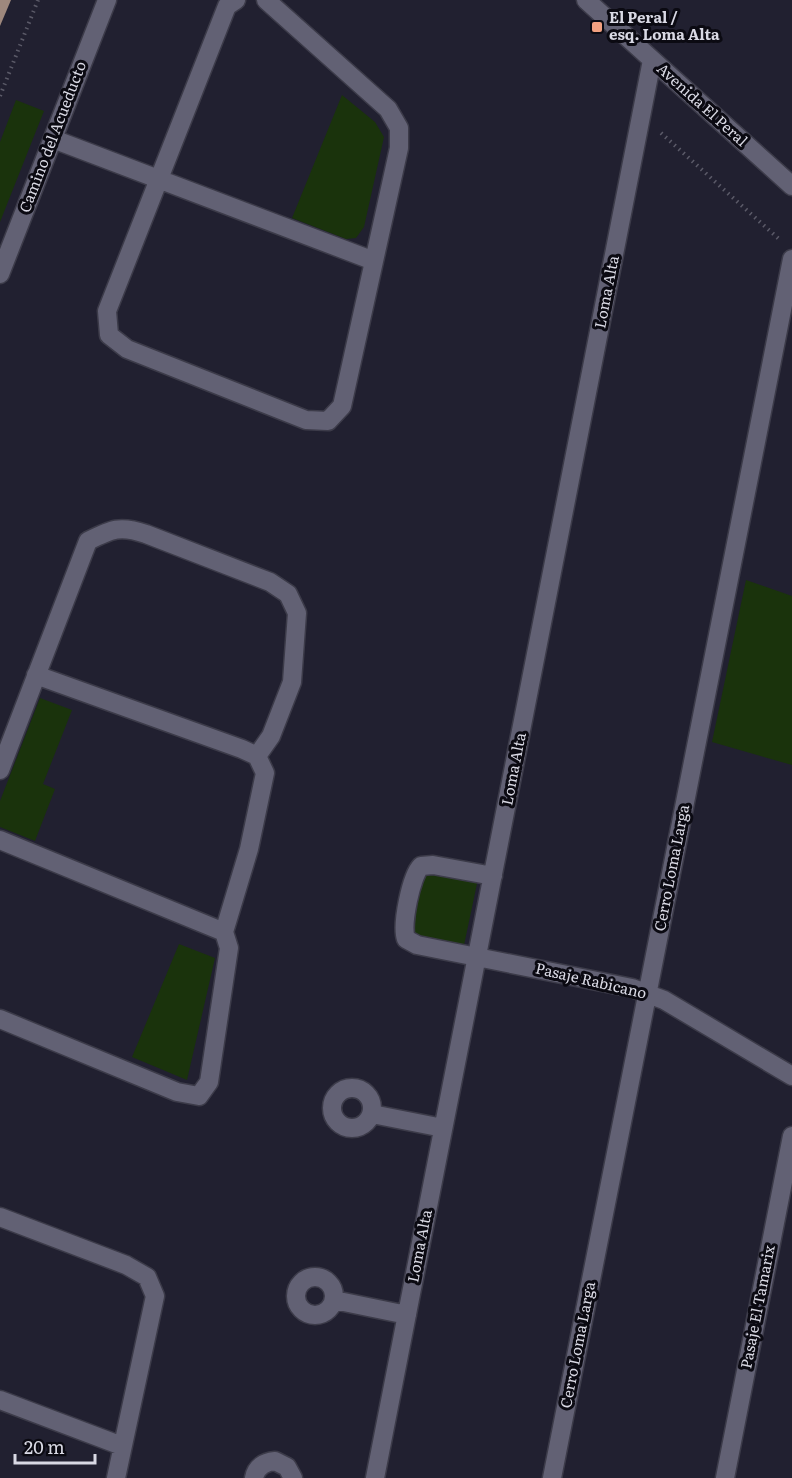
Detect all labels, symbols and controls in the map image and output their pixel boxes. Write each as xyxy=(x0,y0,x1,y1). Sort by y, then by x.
place label: El Peral / esq. Loma Alta xyxy=(609,5,720,45)
marker: El Peral / esq. Loma Alta xyxy=(590,20,604,34)
street label: Camino del Acueducto xyxy=(12,57,91,216)
street label: Avenida El Peral xyxy=(652,57,754,151)
street label: Loma Alta xyxy=(587,252,624,330)
street label: Loma Alta xyxy=(494,729,531,807)
street label: Cerro Loma Larga xyxy=(647,801,694,933)
street label: Pasaje Rabicano xyxy=(533,956,649,1004)
street label: Loma Alta xyxy=(400,1206,437,1284)
street label: Pasaje El Tamarix xyxy=(733,1242,780,1371)
street label: Cerro Loma Larga xyxy=(553,1278,600,1410)
scale bar xyxy=(15,1427,94,1465)
text: 20 m xyxy=(24,1433,65,1460)

